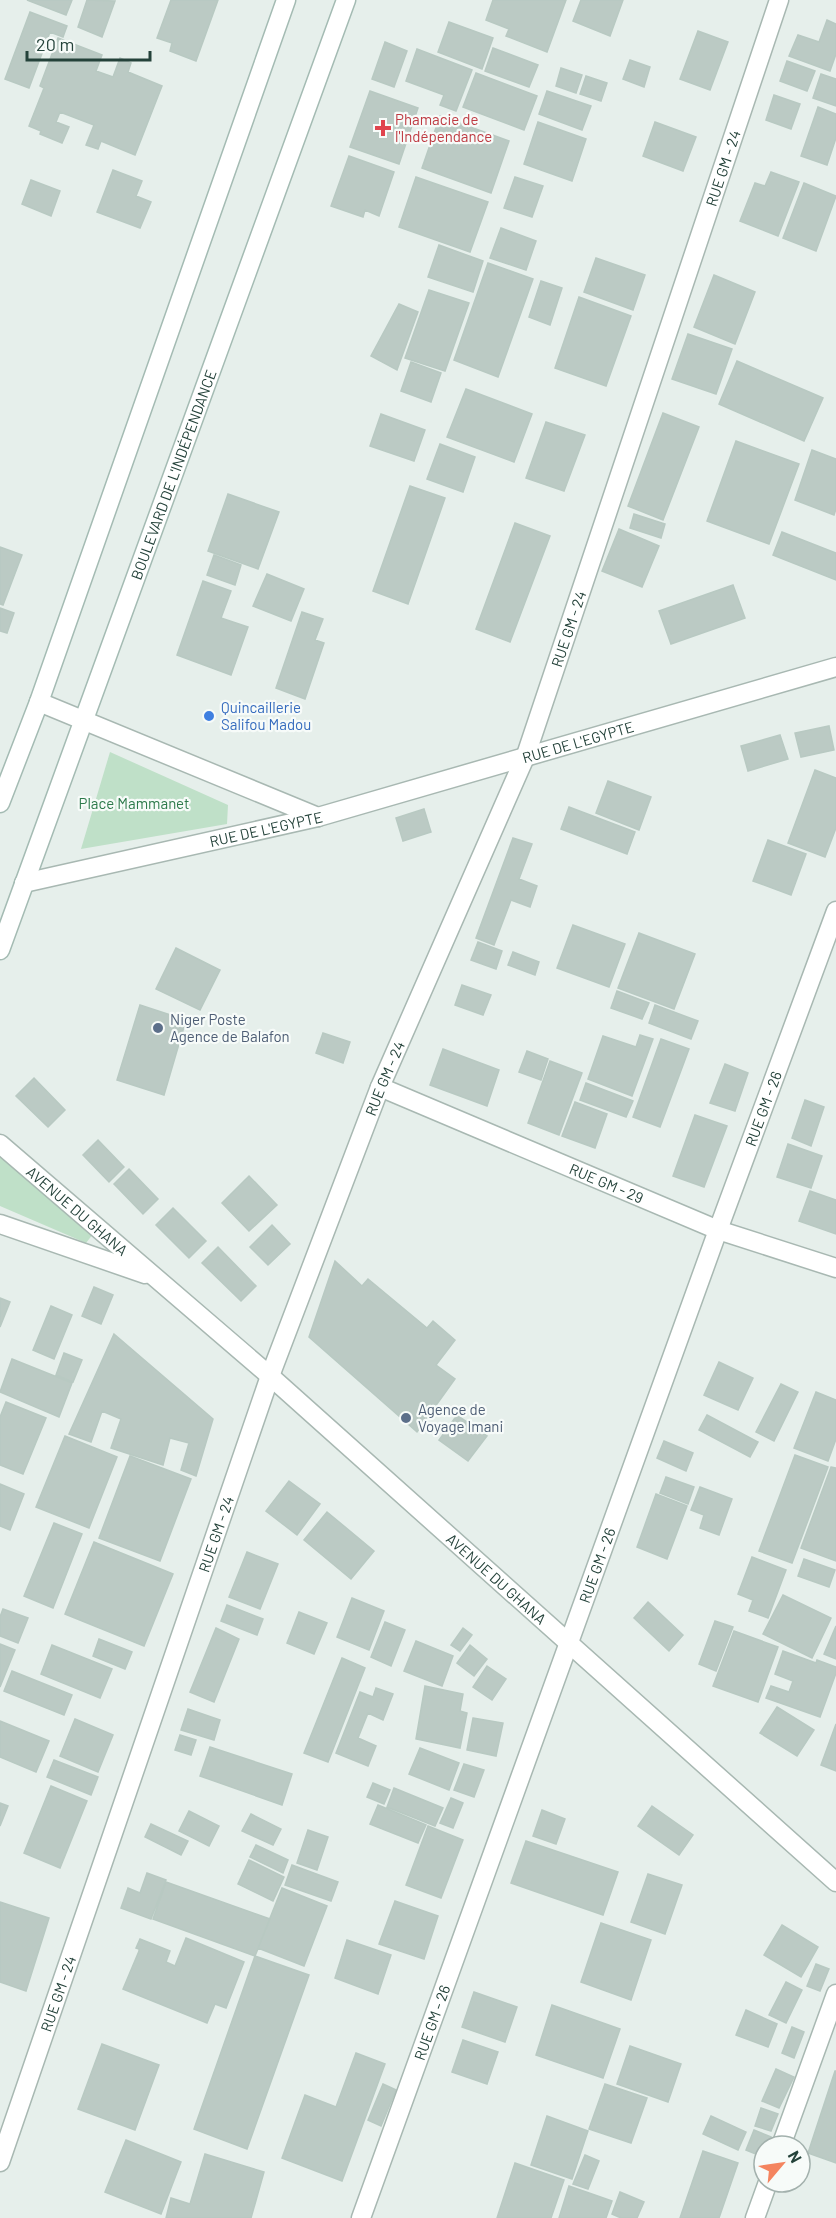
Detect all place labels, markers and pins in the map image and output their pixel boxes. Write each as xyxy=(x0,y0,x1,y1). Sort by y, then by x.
place label: Phamacie de l'Indépendance xyxy=(395,110,492,145)
marker: Phamacie de l'Indépendance xyxy=(376,121,390,135)
place label: Quincaillerie Salifou Madou xyxy=(221,698,311,733)
marker: Quincaillerie Salifou Madou xyxy=(202,709,216,723)
place label: Niger Poste Agence de Balafon xyxy=(170,1010,290,1045)
marker: Niger Poste Agence de Balafon xyxy=(151,1021,165,1035)
place label: Agence de Voyage Imani xyxy=(418,1400,503,1435)
marker: Agence de Voyage Imani xyxy=(399,1411,413,1425)

